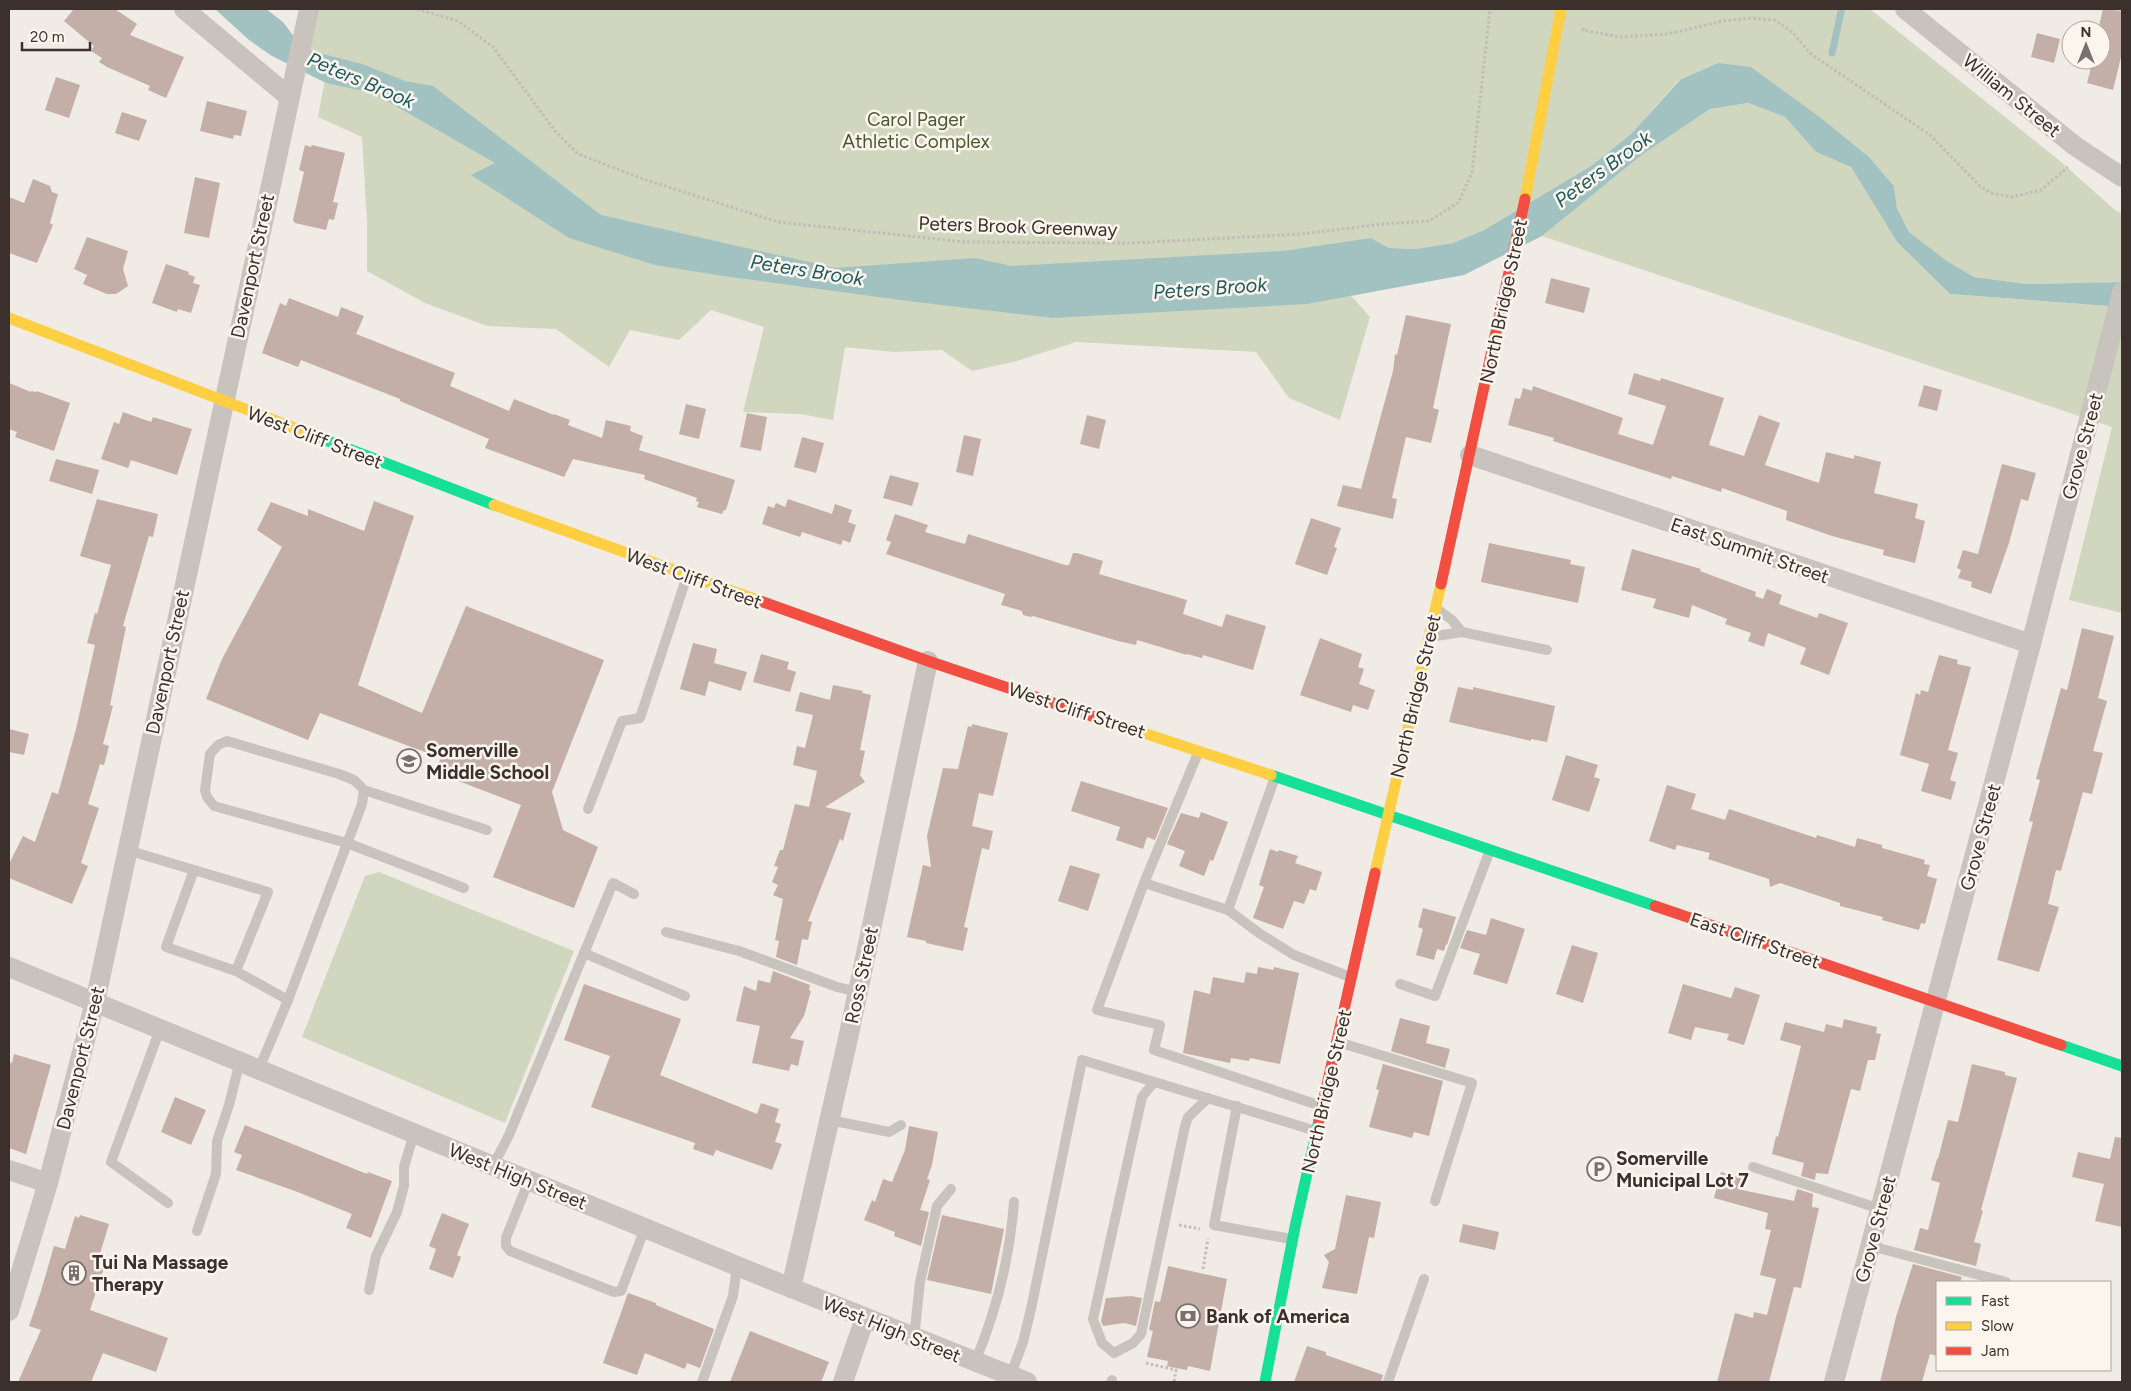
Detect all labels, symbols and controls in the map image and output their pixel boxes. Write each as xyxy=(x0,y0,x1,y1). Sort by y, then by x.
scale bar xyxy=(22,20,90,52)
north arrow xyxy=(2061,20,2111,70)
text: N xyxy=(2081,24,2091,41)
text: 20 m xyxy=(30,28,64,46)
water label: Peters Brook xyxy=(304,47,419,114)
street label: William Street xyxy=(1958,49,2065,142)
park label: Carol Pager Athletic Complex xyxy=(842,108,990,153)
water label: Peters Brook xyxy=(1550,125,1657,212)
street label: Davenport Street xyxy=(226,192,279,340)
street label: Peters Brook Greenway xyxy=(918,212,1118,241)
street label: North Bridge Street xyxy=(1475,217,1532,385)
water label: Peters Brook xyxy=(749,249,866,291)
water label: Peters Brook xyxy=(1152,272,1269,304)
street label: Grove Street xyxy=(2057,390,2108,502)
street label: West Cliff Street xyxy=(244,401,386,474)
street label: East Summit Street xyxy=(1668,513,1832,588)
street label: West Cliff Street xyxy=(623,543,765,614)
street label: Davenport Street xyxy=(141,588,194,736)
street label: North Bridge Street xyxy=(1385,612,1446,780)
street label: West Cliff Street xyxy=(1005,677,1148,743)
place label: Somerville Middle School xyxy=(426,739,549,784)
school or university icon: Somerville Middle School xyxy=(396,748,422,774)
street label: Grove Street xyxy=(1955,781,2006,893)
street label: East Cliff Street xyxy=(1687,907,1823,973)
street label: Ross Street xyxy=(840,925,883,1026)
street label: Davenport Street xyxy=(52,984,109,1132)
street label: North Bridge Street xyxy=(1296,1007,1357,1175)
street label: West High Street xyxy=(445,1138,590,1215)
place label: Somerville Municipal Lot 7 xyxy=(1616,1147,1749,1192)
parking icon: Somerville Municipal Lot 7 xyxy=(1586,1156,1612,1182)
street label: Grove Street xyxy=(1850,1173,1901,1285)
place label: Tui Na Massage Therapy xyxy=(92,1251,229,1296)
building icon: Tui Na Massage Therapy xyxy=(61,1260,87,1286)
legend xyxy=(1936,1281,2111,1371)
street label: West High Street xyxy=(819,1291,964,1368)
text: Fast xyxy=(1981,1292,2010,1310)
bank icon: Bank of America xyxy=(1175,1303,1201,1329)
place label: Bank of America xyxy=(1206,1305,1350,1328)
text: Slow xyxy=(1981,1317,2014,1335)
text: Jam xyxy=(1981,1342,2009,1360)

